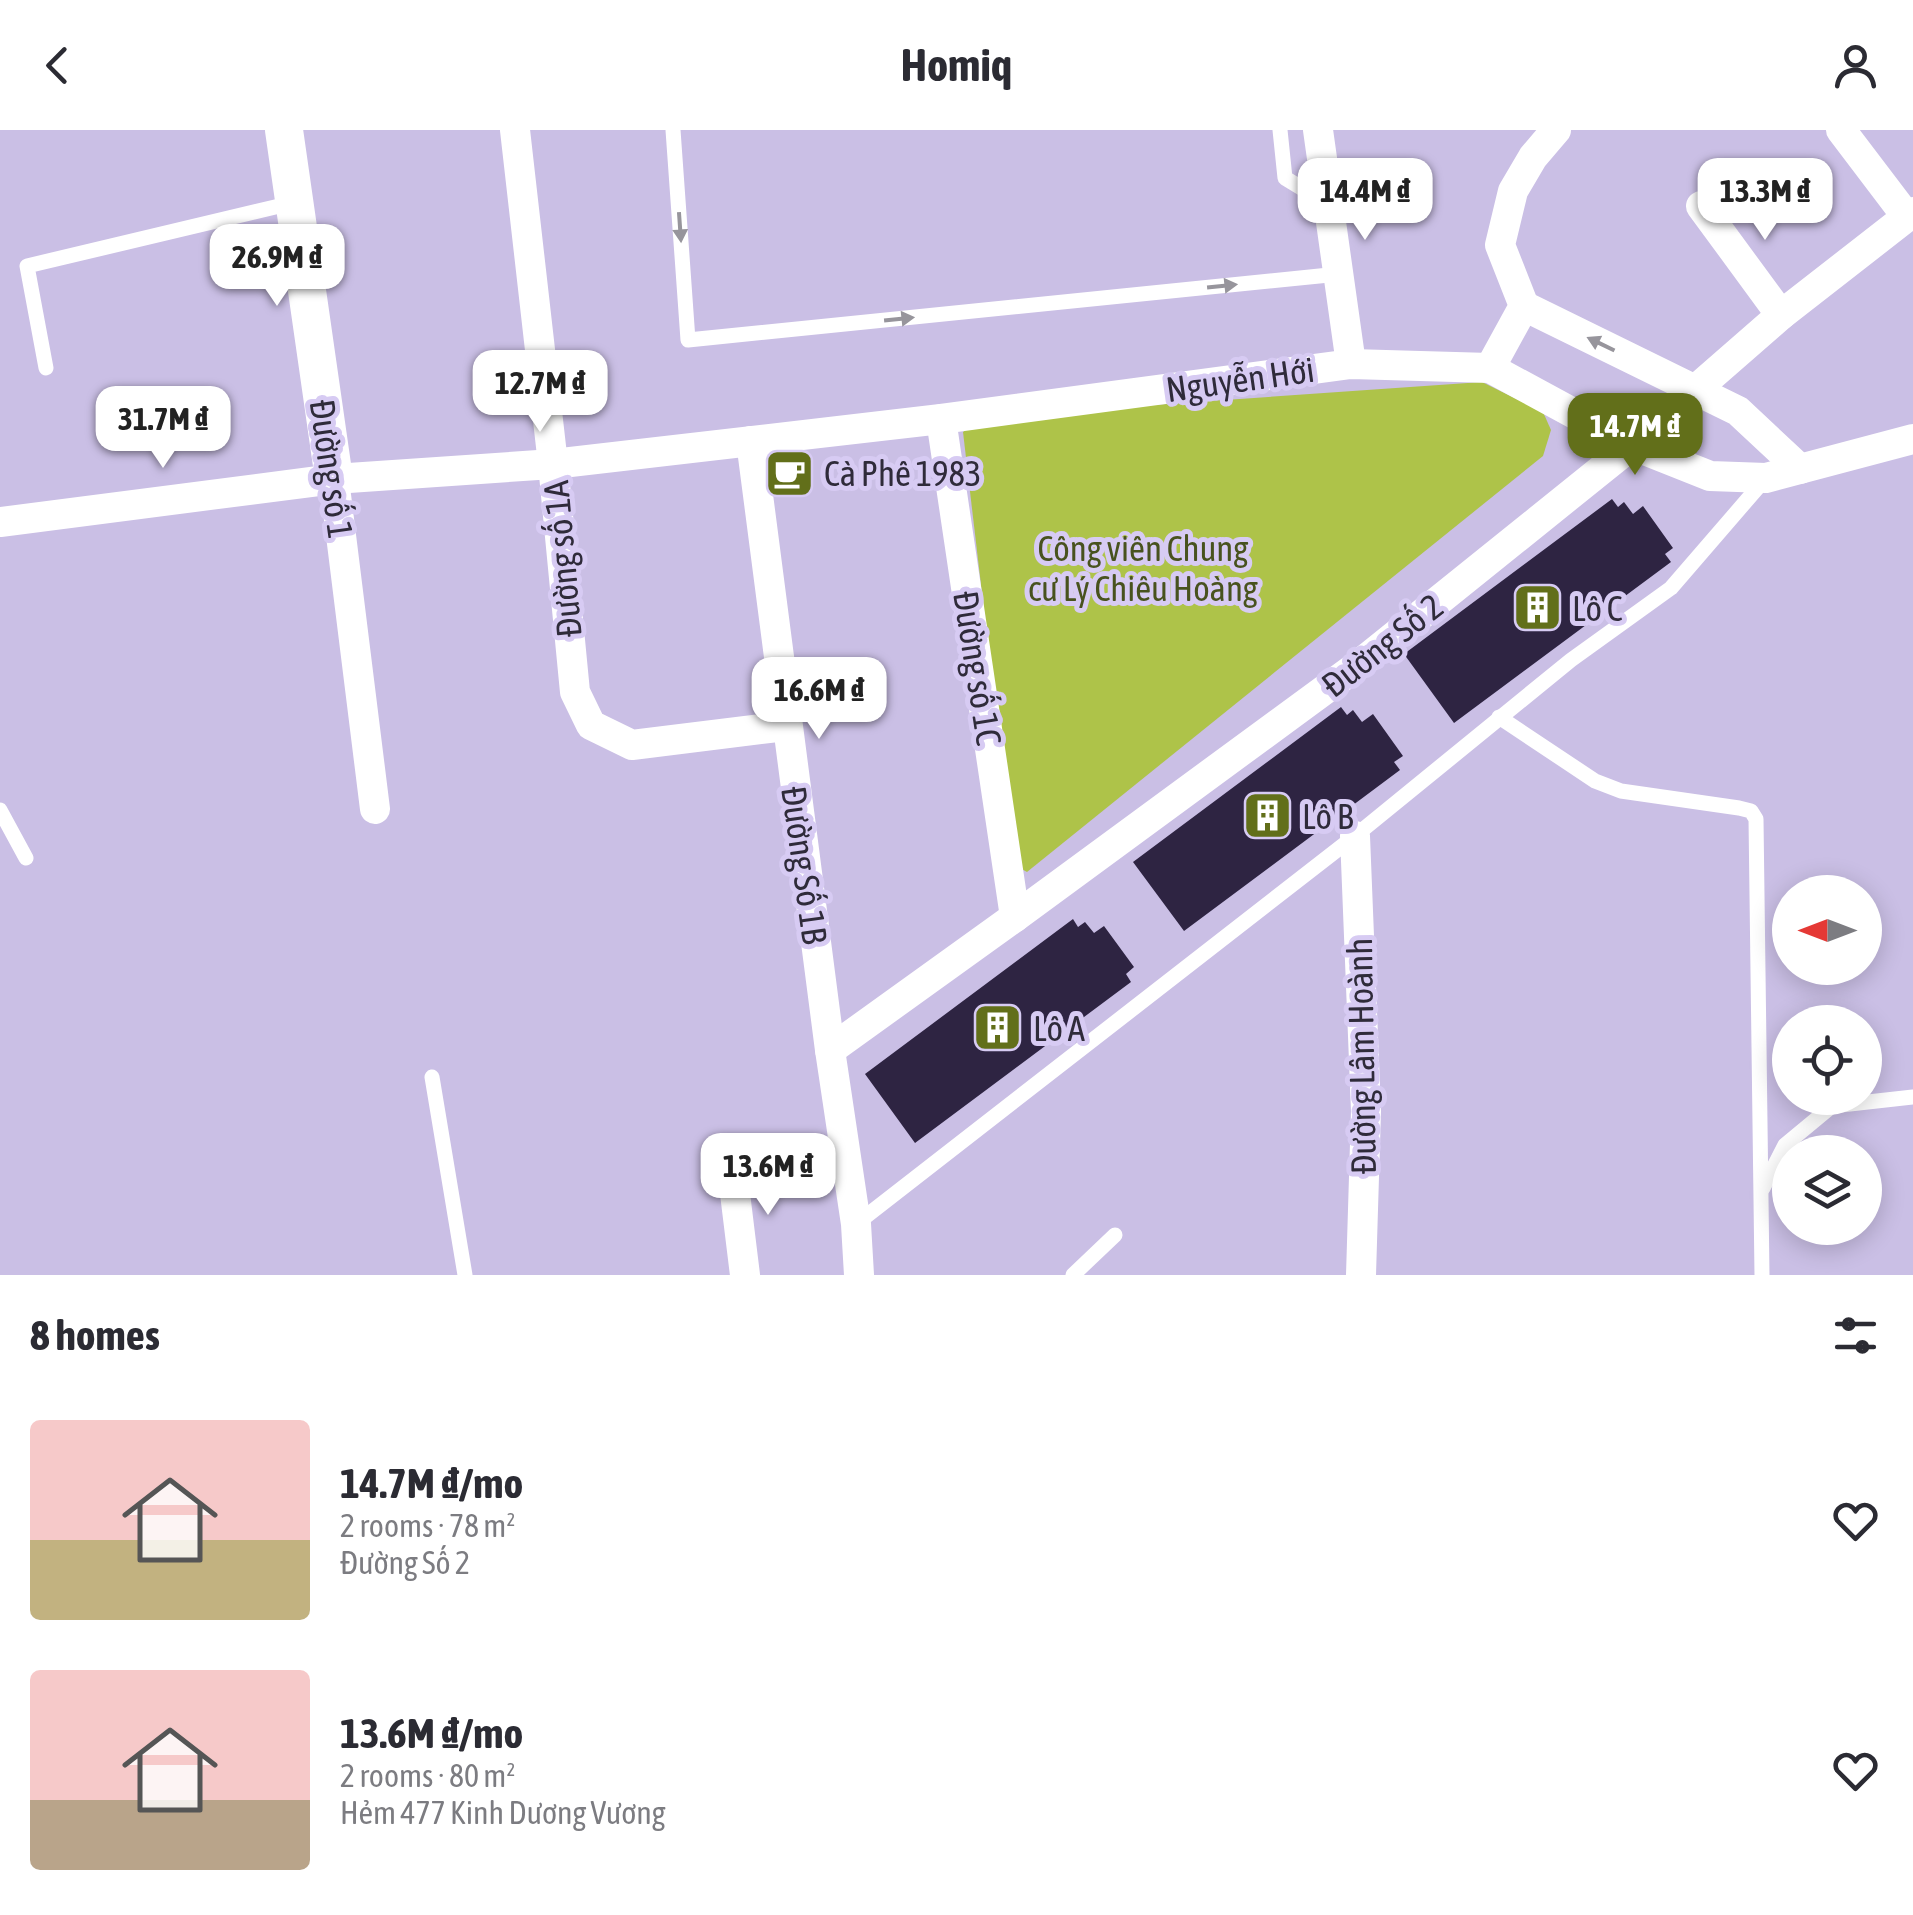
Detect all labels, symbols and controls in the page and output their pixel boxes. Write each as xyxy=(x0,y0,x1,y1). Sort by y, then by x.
icon: back xyxy=(30,38,85,93)
icon: person xyxy=(1828,38,1883,93)
text: Homiq xyxy=(901,39,1012,91)
pin: 14.4M ₫ xyxy=(1273,158,1457,243)
pin: 13.3M ₫ xyxy=(1673,158,1857,243)
text: 14.4M ₫ xyxy=(1320,172,1410,209)
text: 13.3M ₫ xyxy=(1720,172,1810,209)
one-way arrow xyxy=(672,212,688,244)
pin: 26.9M ₫ xyxy=(185,224,369,309)
text: 26.9M ₫ xyxy=(232,238,322,275)
one-way arrow xyxy=(1207,278,1239,294)
one-way arrow xyxy=(884,310,915,326)
one-way arrow xyxy=(1587,336,1616,353)
street label: Nguyễn Hới xyxy=(1163,349,1317,409)
pin: 12.7M ₫ xyxy=(448,350,632,435)
text: 12.7M ₫ xyxy=(495,364,585,401)
pin: 31.7M ₫ xyxy=(71,386,255,471)
pin: 14.7M ₫ xyxy=(1543,393,1727,478)
street label: Đường số 1 xyxy=(302,397,362,541)
text: 31.7M ₫ xyxy=(118,400,208,437)
text: 14.7M ₫ xyxy=(1590,407,1680,444)
cafe icon: Cà Phê 1983 xyxy=(763,447,815,499)
place label: Cà Phê 1983 xyxy=(824,453,981,493)
street label: Đường số 1A xyxy=(535,478,589,639)
park label: Công viên Chung cư Lý Chiêu Hoàng xyxy=(1028,528,1258,608)
building icon: Lô C xyxy=(1511,582,1563,634)
street label: Đường Số 2 xyxy=(1314,585,1450,705)
street label: Đường số 1C xyxy=(946,588,1010,748)
place label: Lô C xyxy=(1572,588,1623,628)
pin: 16.6M ₫ xyxy=(727,657,911,742)
text: 16.6M ₫ xyxy=(774,671,864,708)
street label: Đường Số 1B xyxy=(774,784,836,947)
building icon: Lô B xyxy=(1241,790,1293,842)
place label: Lô B xyxy=(1302,796,1354,836)
north arrow xyxy=(1772,875,1882,985)
map controls xyxy=(1772,875,1882,1245)
street label: Đường Lâm Hoành xyxy=(1339,937,1383,1175)
building icon: Lô A xyxy=(972,1002,1024,1054)
button: locate xyxy=(1772,1005,1882,1115)
place label: Lô A xyxy=(1033,1008,1086,1048)
pin: 13.6M ₫ xyxy=(676,1133,860,1218)
button: layers xyxy=(1772,1135,1882,1245)
text: 13.6M ₫ xyxy=(723,1147,813,1184)
icon: filters xyxy=(1828,1308,1883,1363)
text: 8 homes xyxy=(30,1311,160,1359)
text: 14.7M ₫/mo xyxy=(340,1459,523,1507)
icon: home xyxy=(110,1460,230,1580)
icon: heart xyxy=(1828,1493,1883,1548)
text: 2 rooms · 78 m² xyxy=(340,1507,515,1544)
text: Đường Số 2 xyxy=(340,1544,470,1581)
text: 13.6M ₫/mo xyxy=(340,1709,523,1757)
icon: home xyxy=(110,1710,230,1830)
icon: heart xyxy=(1828,1743,1883,1798)
text: 2 rooms · 80 m² xyxy=(340,1757,515,1794)
text: Hẻm 477 Kinh Dương Vương xyxy=(340,1794,666,1831)

